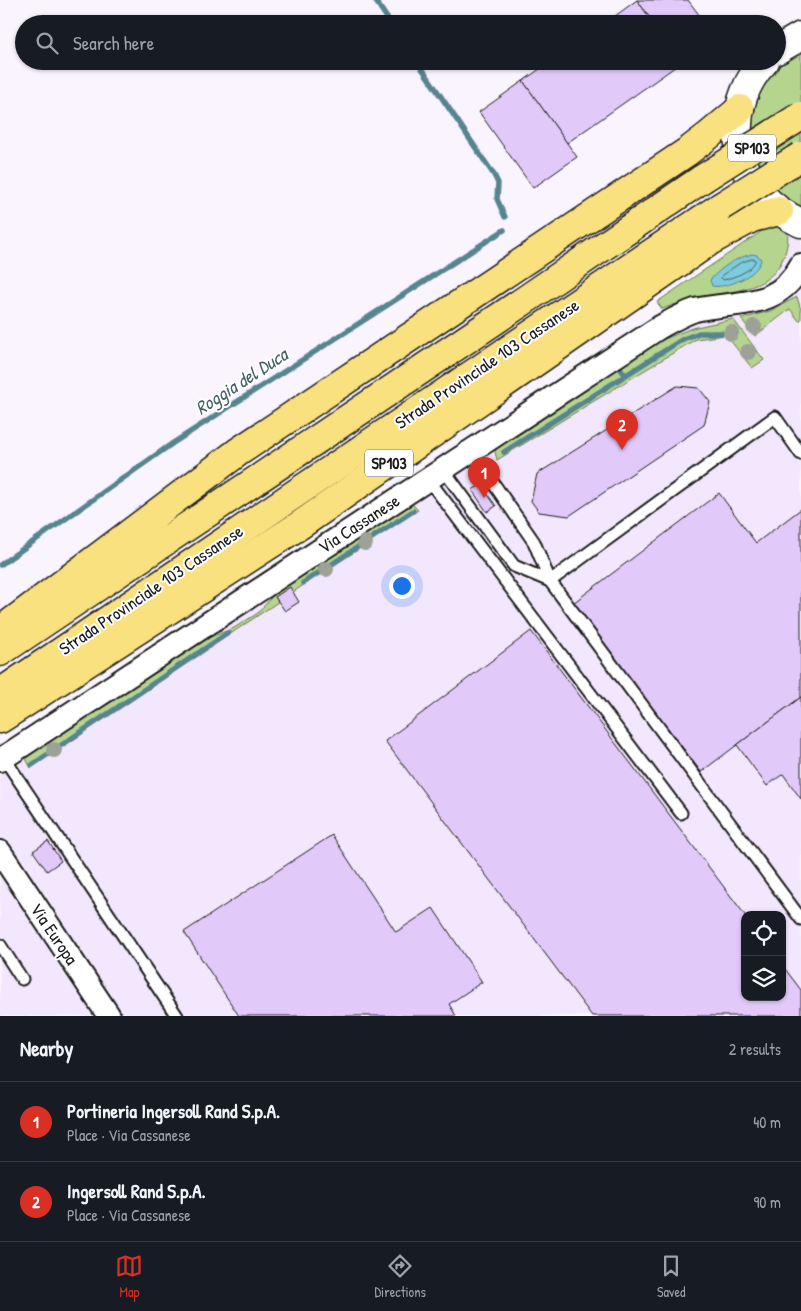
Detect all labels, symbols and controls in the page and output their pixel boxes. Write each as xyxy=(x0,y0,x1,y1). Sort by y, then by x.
search box xyxy=(15,15,786,70)
icon: search xyxy=(33,29,61,57)
text: Search here xyxy=(73,30,154,56)
road number: SP103 xyxy=(728,134,776,162)
street label: Strada Provinciale 103 Cassanese xyxy=(390,293,584,435)
water label: Roggia del Duca xyxy=(190,340,294,421)
pin: 2 xyxy=(606,409,638,450)
road number: SP103 xyxy=(365,449,413,476)
pin: 1 xyxy=(468,457,500,498)
street label: Via Cassanese xyxy=(313,488,404,559)
street label: Strada Provinciale 103 Cassanese xyxy=(54,519,248,661)
your location xyxy=(389,573,415,599)
street label: Via Europa xyxy=(25,898,84,969)
map controls xyxy=(741,911,786,1001)
button: locate xyxy=(741,911,786,956)
button: layers xyxy=(741,956,786,1001)
text: Nearby xyxy=(20,1034,73,1063)
text: 2 results xyxy=(729,1038,781,1060)
text: Portineria Ingersoll Rand S.p.A. xyxy=(67,1098,280,1124)
text: 1 xyxy=(33,1111,39,1133)
text: 40 m xyxy=(753,1111,781,1133)
text: Place · Via Cassanese xyxy=(67,1124,191,1146)
text: Ingersoll Rand S.p.A. xyxy=(67,1178,206,1204)
text: 2 xyxy=(32,1191,40,1213)
text: 90 m xyxy=(753,1191,781,1213)
text: Place · Via Cassanese xyxy=(67,1204,191,1226)
tab: Map xyxy=(115,1252,143,1301)
tab: Directions xyxy=(374,1252,426,1301)
tab: Saved xyxy=(657,1252,686,1301)

